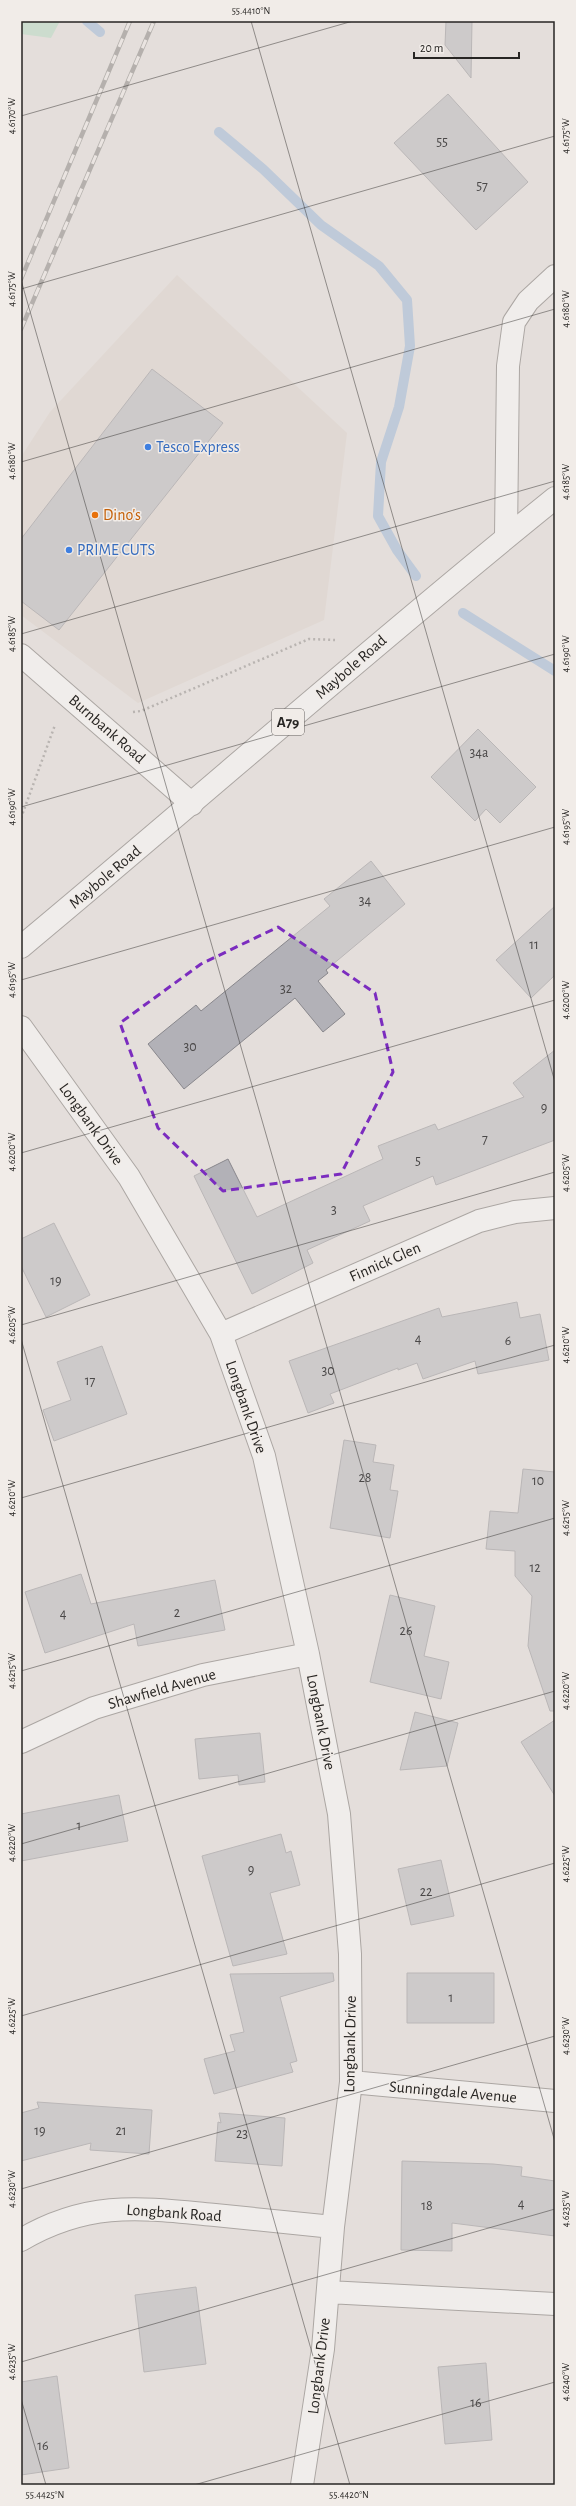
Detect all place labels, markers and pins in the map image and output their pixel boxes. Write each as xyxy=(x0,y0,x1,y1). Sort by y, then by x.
place label: Tesco Express xyxy=(156,439,240,455)
marker: Tesco Express xyxy=(143,442,153,452)
place label: Dino's xyxy=(103,507,141,523)
marker: Dino's xyxy=(90,510,100,520)
place label: PRIME CUTS xyxy=(77,542,155,558)
marker: PRIME CUTS xyxy=(64,545,74,555)

